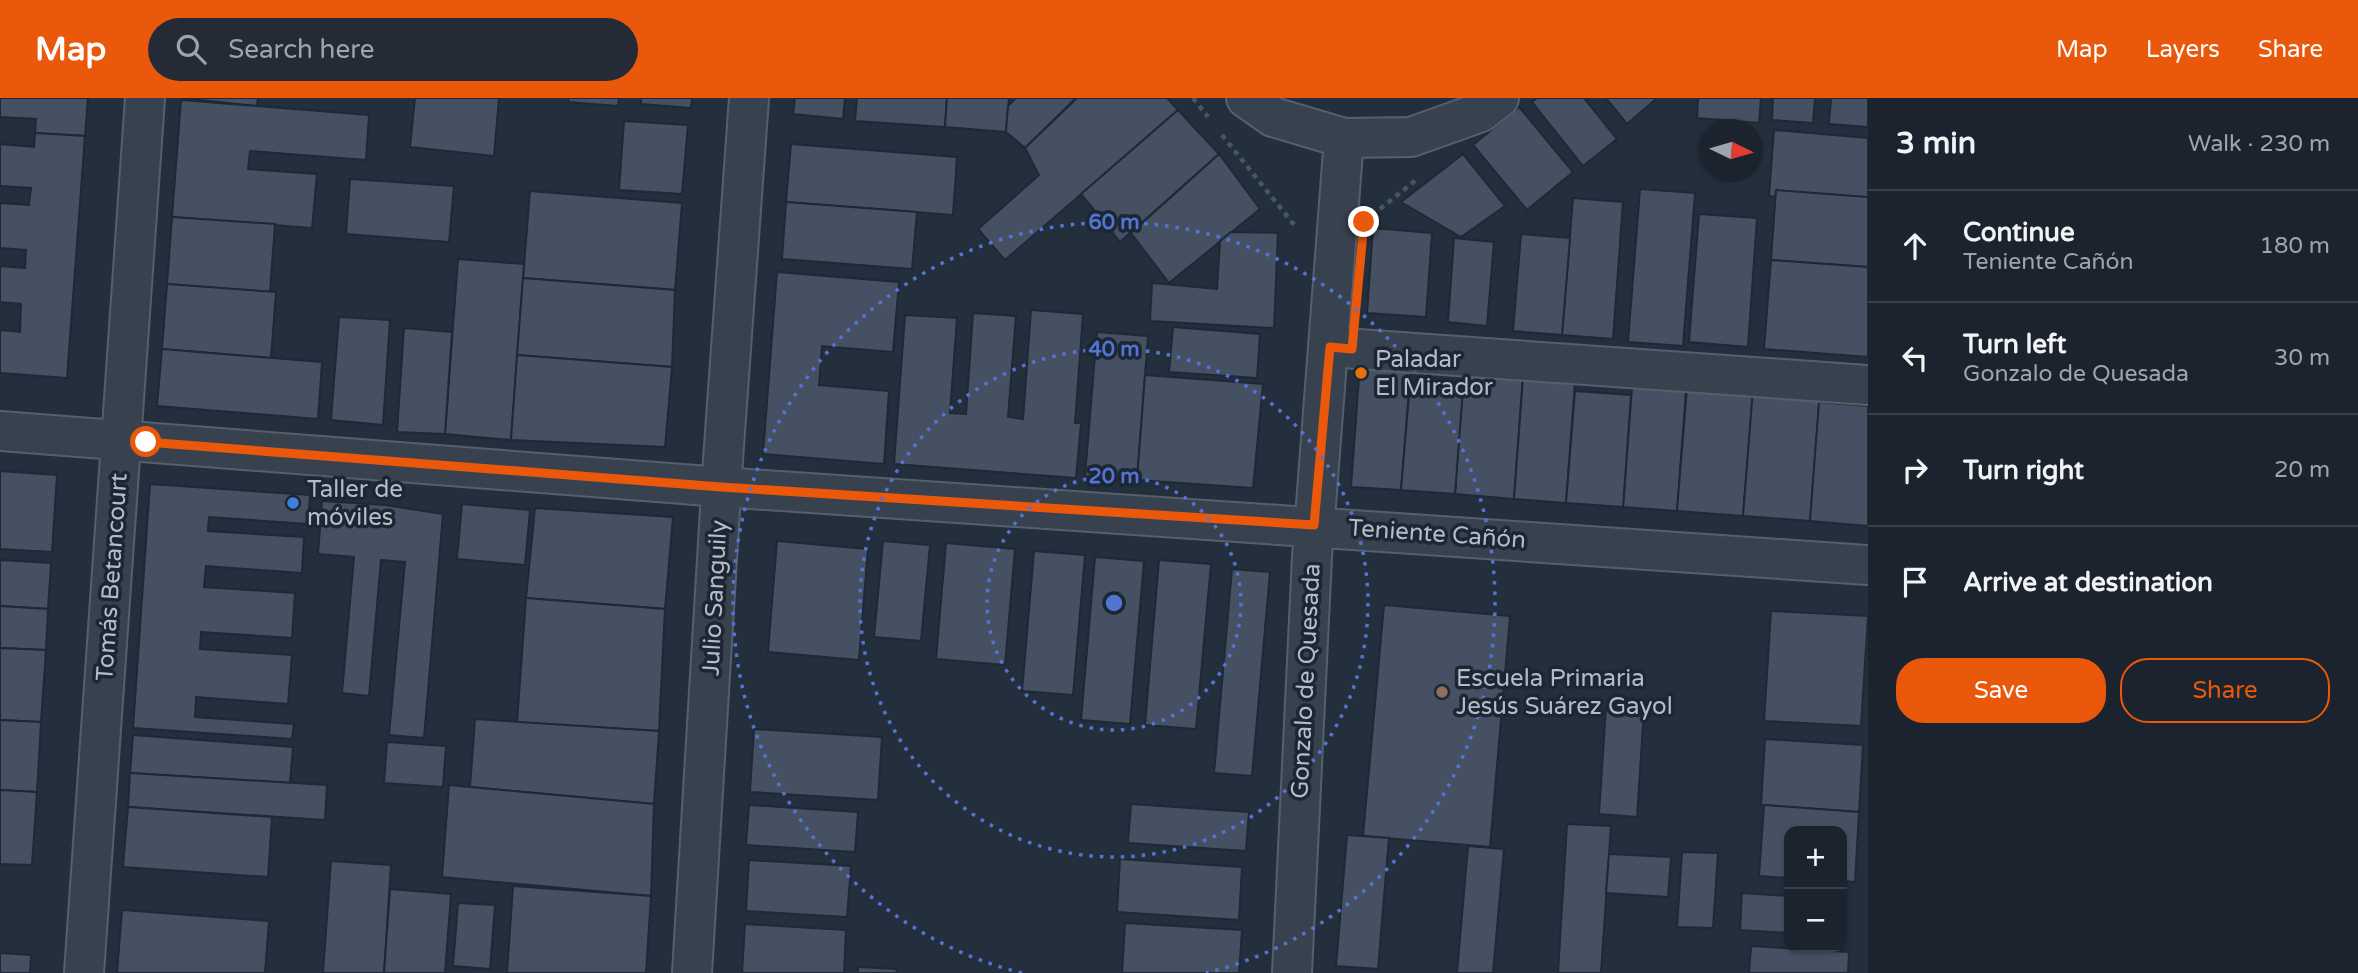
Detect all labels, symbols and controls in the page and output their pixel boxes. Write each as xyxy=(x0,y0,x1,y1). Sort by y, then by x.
search box xyxy=(148,18,638,81)
text: Map xyxy=(35,30,106,69)
icon: search xyxy=(172,30,210,68)
text: Search here xyxy=(228,34,374,65)
text: Map xyxy=(2056,35,2108,64)
text: Layers xyxy=(2146,35,2220,64)
text: Share xyxy=(2258,35,2323,64)
north arrow xyxy=(1700,119,1763,182)
text: 3 min xyxy=(1896,125,1976,162)
text: Walk · 230 m xyxy=(2188,130,2330,158)
route end xyxy=(1348,206,1379,237)
text: 60 m xyxy=(1088,210,1140,235)
text: Continue xyxy=(1963,217,2075,248)
icon: ahead xyxy=(1896,227,1934,265)
text: 180 m xyxy=(2260,232,2330,260)
text: Teniente Cañón xyxy=(1963,248,2134,276)
text: Turn left xyxy=(1963,329,2066,360)
text: 40 m xyxy=(1088,337,1140,362)
icon: left xyxy=(1896,339,1934,377)
text: 30 m xyxy=(2274,344,2330,372)
place label: Paladar El Mirador xyxy=(1375,345,1494,402)
text: Gonzalo de Quesada xyxy=(1963,360,2189,388)
marker: Paladar El Mirador xyxy=(1353,365,1369,381)
route start xyxy=(130,426,161,457)
icon: right xyxy=(1896,451,1934,489)
text: Turn right xyxy=(1963,455,2084,486)
text: 20 m xyxy=(2274,456,2330,484)
text: 20 m xyxy=(1088,464,1140,489)
street label: Tomás Betancourt xyxy=(90,472,134,682)
place label: Taller de móviles xyxy=(307,475,403,532)
marker: Taller de móviles xyxy=(285,495,301,511)
street label: Teniente Cañón xyxy=(1347,513,1527,555)
street label: Julio Sanguily xyxy=(696,519,734,677)
street label: Gonzalo de Quesada xyxy=(1285,563,1327,799)
icon: arrive xyxy=(1896,563,1934,601)
text: Arrive at destination xyxy=(1963,567,2213,598)
centre of rings xyxy=(1102,591,1126,615)
button: Save xyxy=(1896,658,2106,723)
button: Share xyxy=(2120,658,2330,723)
place label: Escuela Primaria Jesús Suárez Gayol xyxy=(1456,664,1673,721)
marker: Escuela Primaria Jesús Suárez Gayol xyxy=(1434,684,1450,700)
map controls xyxy=(1784,826,1847,952)
button: + xyxy=(1784,826,1847,889)
button: − xyxy=(1784,889,1847,952)

